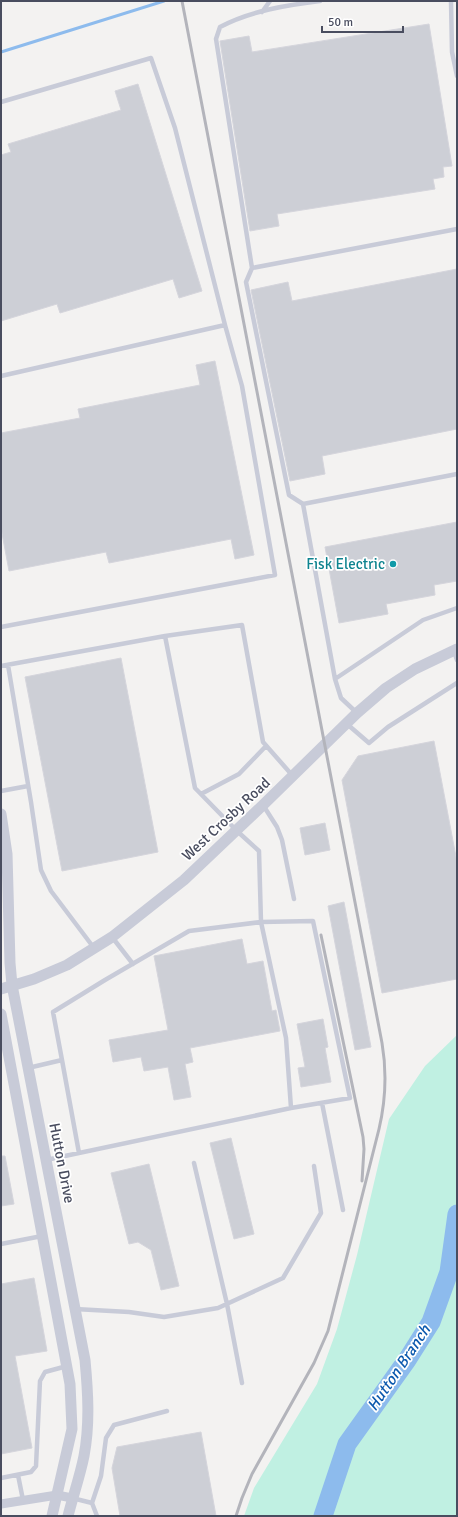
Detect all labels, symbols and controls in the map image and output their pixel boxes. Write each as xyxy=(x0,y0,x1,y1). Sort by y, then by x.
scale bar xyxy=(322,8,403,34)
text: 50 m xyxy=(328,15,353,30)
place label: Fisk Electric xyxy=(306,555,385,573)
marker: Fisk Electric xyxy=(388,559,398,569)
street label: West Crosby Road xyxy=(178,774,274,864)
street label: Hutton Drive xyxy=(45,1121,79,1205)
water label: Hutton Branch xyxy=(363,1320,436,1415)

